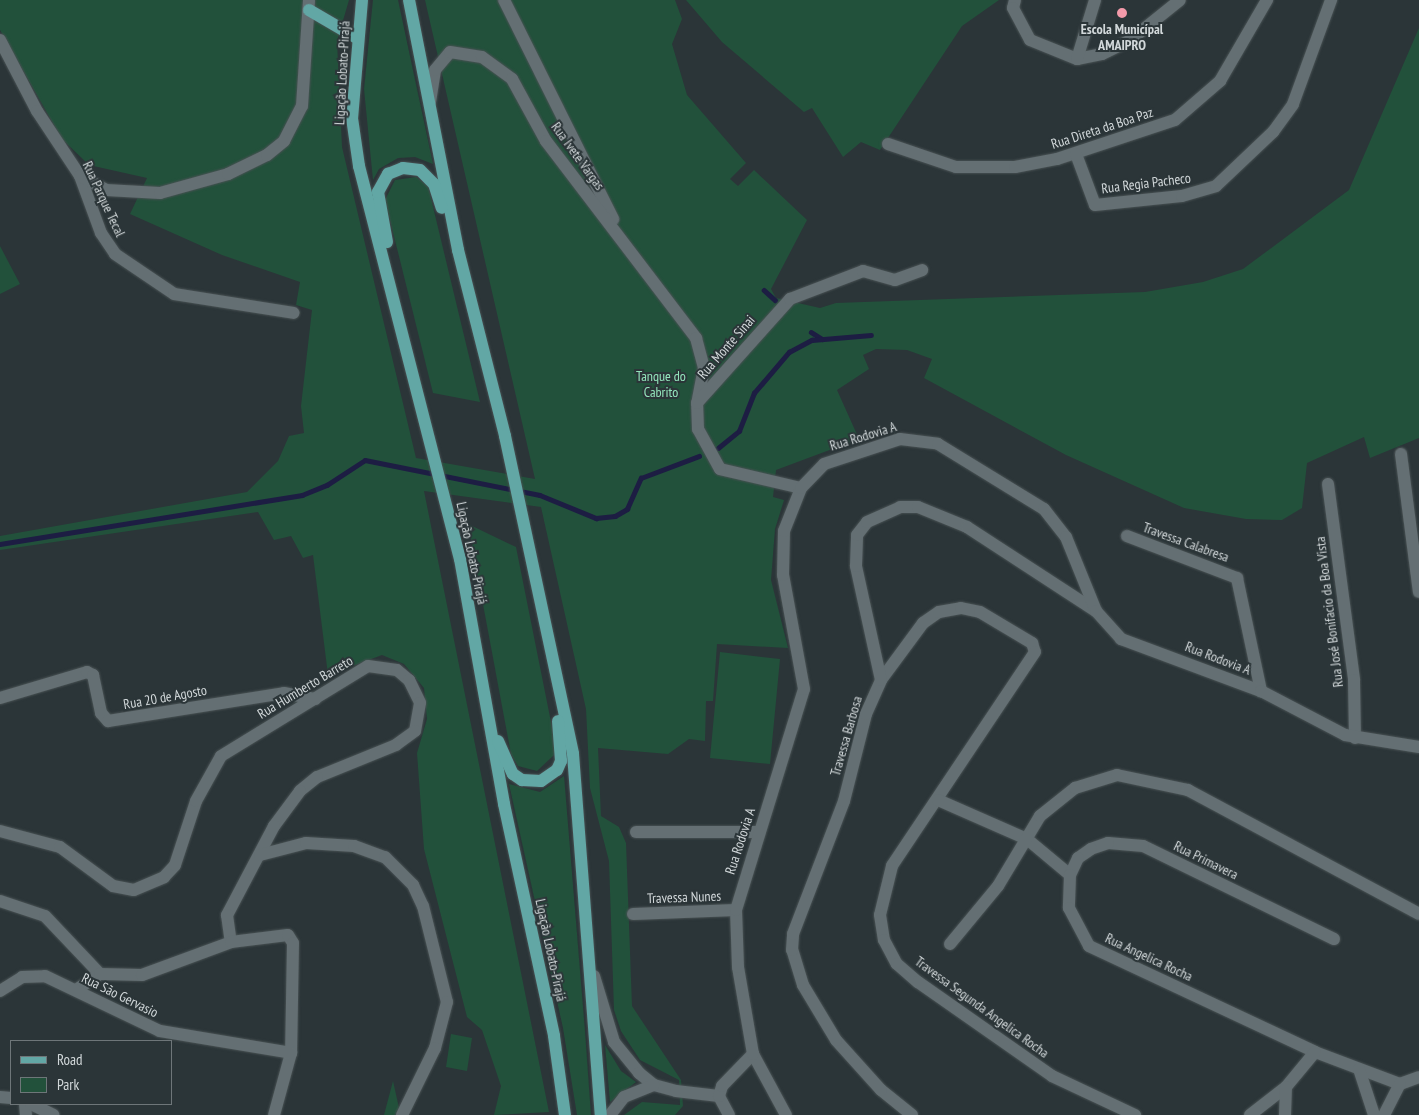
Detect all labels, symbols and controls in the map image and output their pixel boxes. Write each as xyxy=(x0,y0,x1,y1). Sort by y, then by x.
marker: Escola Municípal AMAIPRO xyxy=(1116,7,1128,19)
street label: Ligação Lobato-Pirajá xyxy=(331,20,353,126)
place label: Escola Municípal AMAIPRO xyxy=(1081,21,1163,54)
street label: Rua Direta da Boa Paz xyxy=(1049,104,1155,152)
street label: Rua Ivete Vargas xyxy=(548,119,608,193)
street label: Rua Parque Tecal xyxy=(79,158,129,240)
street label: Rua Regia Pacheco xyxy=(1100,169,1192,197)
street label: Rua Monte Sinai xyxy=(694,312,758,382)
park label: Tanque do Cabrito xyxy=(636,368,686,401)
street label: Rua Rodovia A xyxy=(827,418,899,454)
street label: Ligação Lobato-Pirajá xyxy=(453,500,491,606)
street label: Travessa Calabresa xyxy=(1141,519,1231,565)
street label: Rua José Bonifacio da Boa Vista xyxy=(1311,536,1347,688)
street label: Rua Rodovia A xyxy=(1183,638,1253,678)
street label: Rua Humberto Barreto xyxy=(254,652,356,722)
street label: Rua 20 de Agosto xyxy=(122,681,208,713)
street label: Travessa Barbosa xyxy=(827,694,865,778)
street label: Rua Rodovia A xyxy=(721,805,759,877)
street label: Rua Primavera xyxy=(1171,837,1241,883)
street label: Travessa Nunes xyxy=(647,887,721,907)
street label: Ligação Lobato-Pirajá xyxy=(532,897,570,1003)
street label: Rua Angelica Rocha xyxy=(1103,929,1195,985)
street label: Travessa Segunda Angelica Rocha xyxy=(912,953,1052,1061)
street label: Rua São Gervasio xyxy=(79,969,161,1021)
legend xyxy=(10,1040,172,1105)
text: Road xyxy=(57,1050,83,1069)
text: Park xyxy=(57,1075,79,1094)

